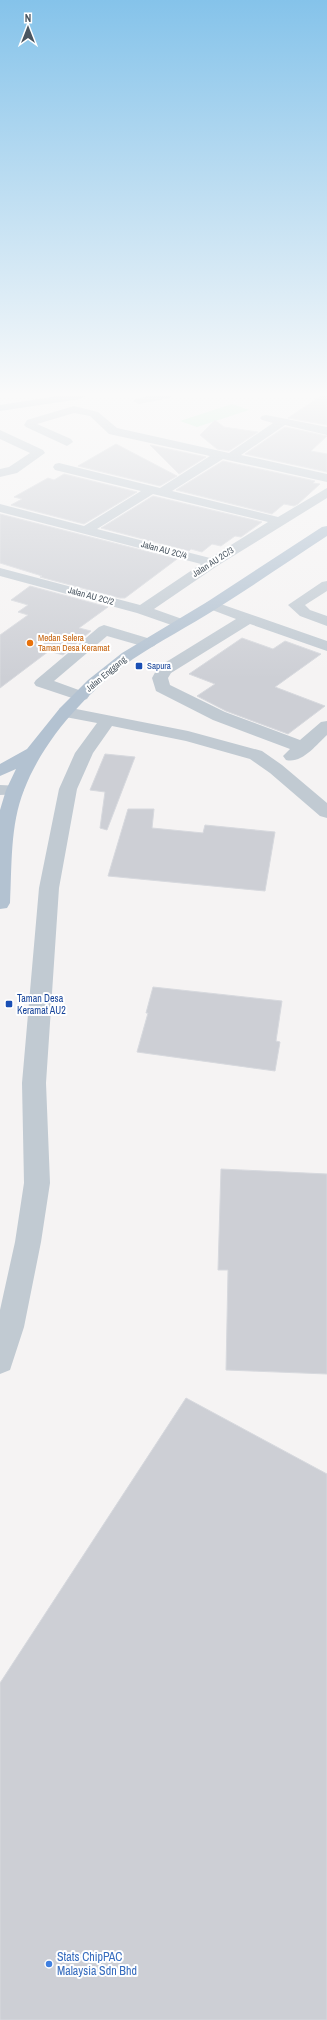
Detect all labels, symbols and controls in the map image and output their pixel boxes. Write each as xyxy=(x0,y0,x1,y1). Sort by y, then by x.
north arrow xyxy=(8,8,48,48)
text: N xyxy=(25,11,31,25)
street label: Jalan AU 2C/4 xyxy=(140,538,188,562)
street label: Jalan AU 2C/3 xyxy=(190,544,236,580)
street label: Jalan AU 2C/2 xyxy=(67,584,115,608)
place label: Medan Selera Taman Desa Keramat xyxy=(38,632,110,654)
marker: Medan Selera Taman Desa Keramat xyxy=(25,638,35,648)
street label: Jalan Enggang xyxy=(83,653,129,694)
place label: Sapura xyxy=(147,660,171,672)
marker: Sapura xyxy=(134,661,144,671)
place label: Taman Desa Keramat AU2 xyxy=(17,992,66,1017)
marker: Taman Desa Keramat AU2 xyxy=(4,999,14,1009)
place label: Stats ChipPAC Malaysia Sdn Bhd xyxy=(57,1949,137,1979)
marker: Stats ChipPAC Malaysia Sdn Bhd xyxy=(44,1959,54,1969)

